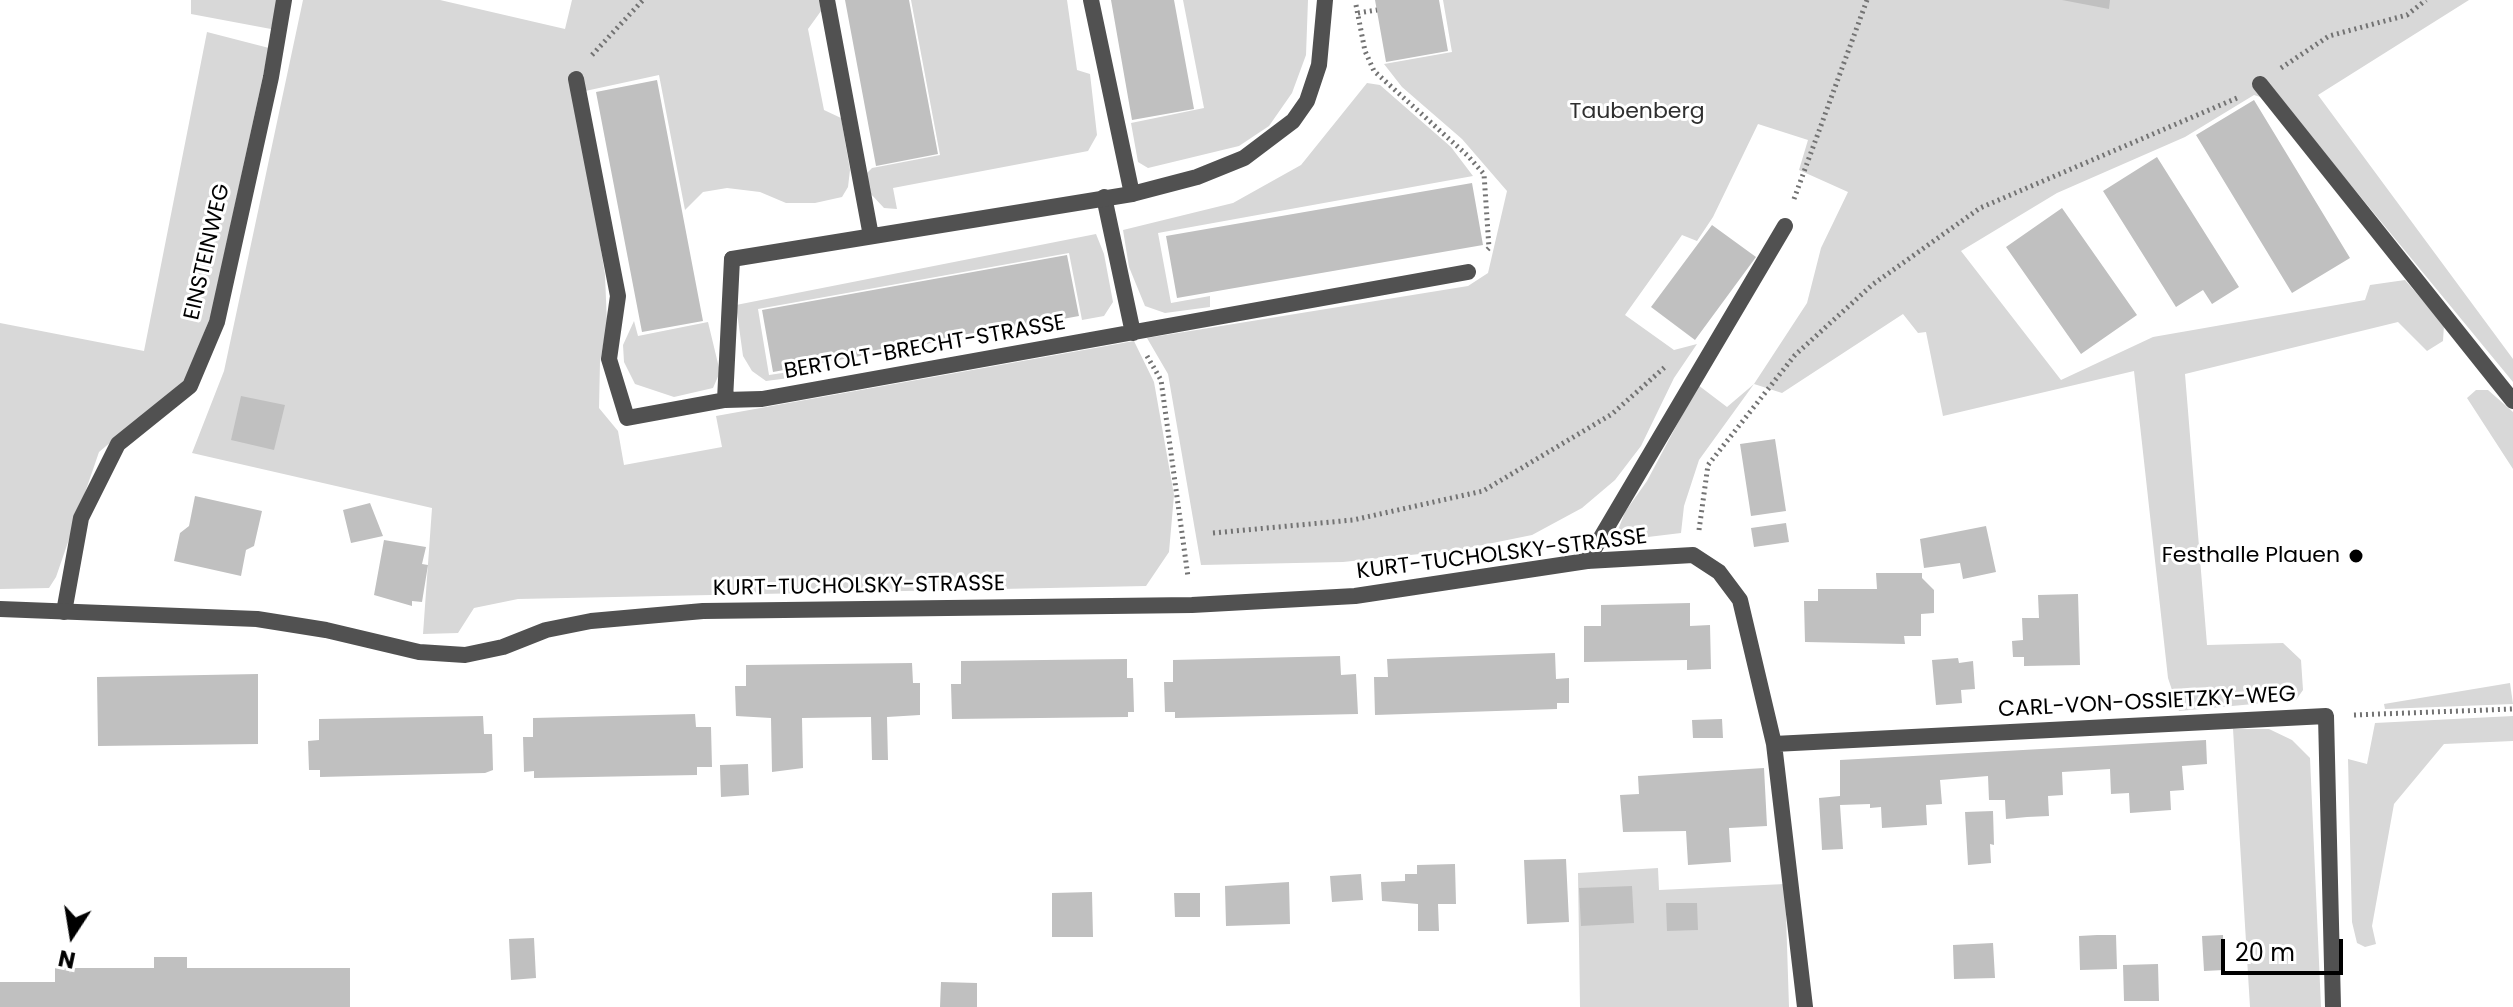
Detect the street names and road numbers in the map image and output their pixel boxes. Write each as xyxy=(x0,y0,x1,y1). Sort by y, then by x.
street label: EINSTEINWEG xyxy=(180,181,236,323)
street label: BERTOLT-BRECHT-STRASSE xyxy=(782,310,1068,386)
street label: KURT-TUCHOLSKY-STRASSE xyxy=(1355,524,1649,586)
street label: KURT-TUCHOLSKY-STRASSE xyxy=(713,571,1005,603)
street label: CARL-VON-OSSIETZKY-WEG xyxy=(1997,682,2297,724)

